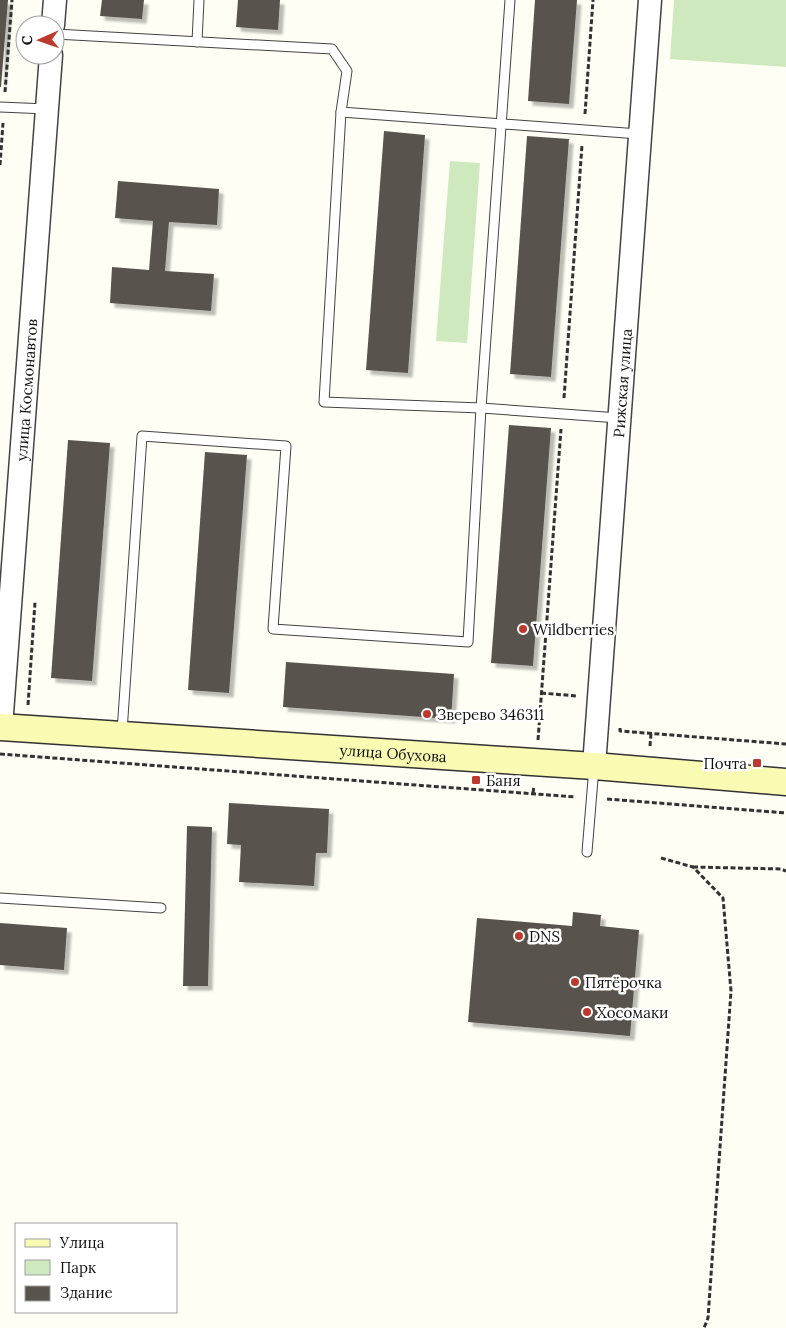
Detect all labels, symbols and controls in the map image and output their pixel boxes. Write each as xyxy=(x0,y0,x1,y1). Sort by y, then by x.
north arrow xyxy=(15,15,65,65)
text: С xyxy=(18,35,36,46)
street label: улица Космонавтов xyxy=(11,318,41,462)
street label: Рижская улица xyxy=(609,328,635,438)
place label: Wildberries xyxy=(533,620,614,639)
marker: Wildberries xyxy=(517,623,529,635)
place label: Зверево 346311 xyxy=(437,705,544,724)
marker: Зверево 346311 xyxy=(421,708,433,720)
street label: улица Обухова xyxy=(339,740,448,766)
place label: Почта xyxy=(704,754,747,773)
marker: Почта xyxy=(751,757,763,769)
place label: Баня xyxy=(486,771,521,790)
marker: Баня xyxy=(470,774,482,786)
place label: DNS xyxy=(529,927,560,946)
marker: DNS xyxy=(513,930,525,942)
place label: Пятёрочка xyxy=(585,973,662,992)
marker: Пятёрочка xyxy=(569,976,581,988)
place label: Хосомаки xyxy=(597,1003,668,1022)
marker: Хосомаки xyxy=(581,1006,593,1018)
legend xyxy=(15,1223,178,1313)
text: Улица xyxy=(59,1233,105,1252)
text: Парк xyxy=(60,1258,96,1277)
text: Здание xyxy=(60,1283,113,1302)

